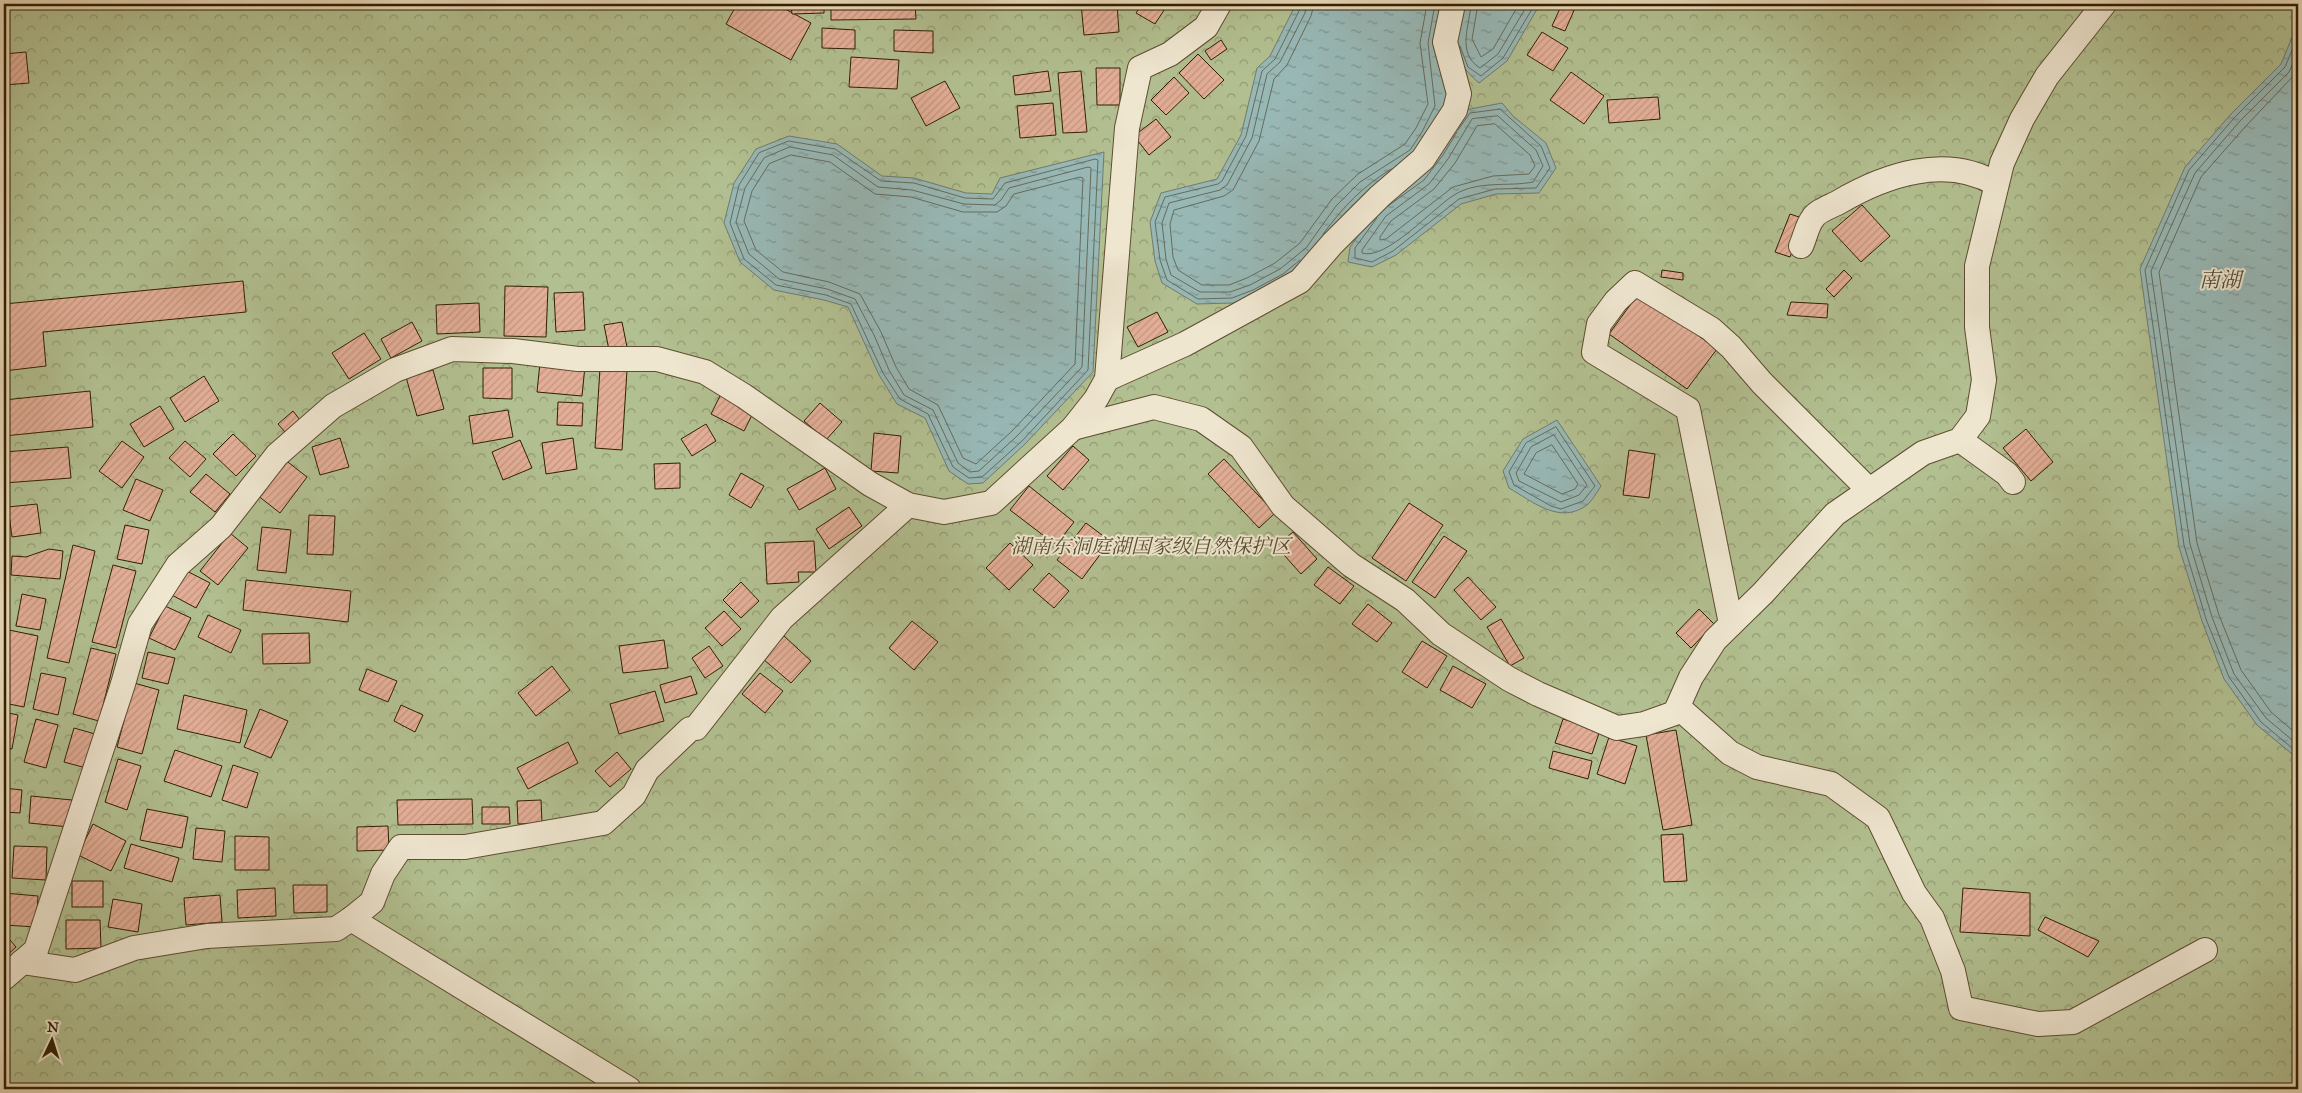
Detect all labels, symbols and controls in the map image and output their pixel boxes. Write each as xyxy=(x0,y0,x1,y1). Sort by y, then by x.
water label: 南湖 xyxy=(2199,267,2245,293)
park label: 湖南东洞庭湖国家级自然保护区 xyxy=(1011,534,1294,558)
north arrow xyxy=(28,1016,78,1066)
text: N xyxy=(46,1019,60,1036)

